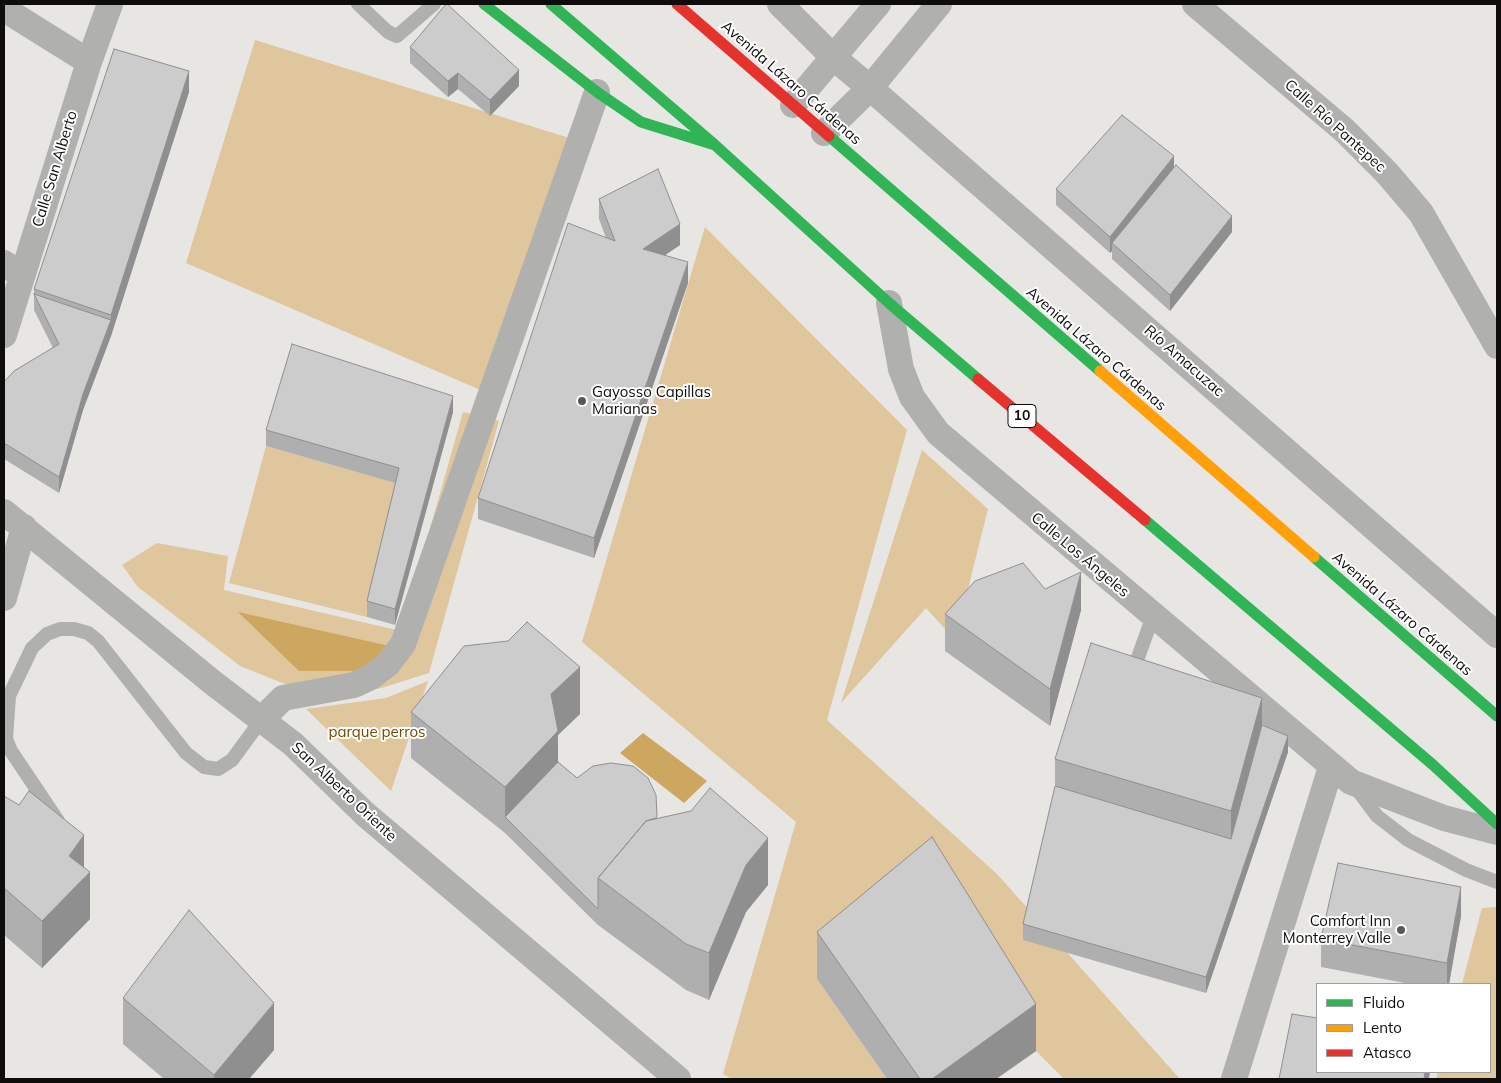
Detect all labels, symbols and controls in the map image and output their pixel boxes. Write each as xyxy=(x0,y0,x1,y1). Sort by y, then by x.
street label: Avenida Lázaro Cárdenas xyxy=(717,17,865,149)
street label: Calle Río Pantepec xyxy=(1281,76,1389,176)
street label: Calle San Alberto xyxy=(29,109,81,229)
street label: Avenida Lázaro Cárdenas xyxy=(1022,283,1170,415)
street label: Río Amacuzac xyxy=(1140,321,1228,401)
place label: Gayosso Capillas Marianas xyxy=(592,383,711,418)
marker: Gayosso Capillas Marianas xyxy=(576,395,588,407)
road number: 10 xyxy=(1008,404,1036,428)
street label: Calle Los Ángeles xyxy=(1027,509,1133,601)
street label: Avenida Lázaro Cárdenas xyxy=(1328,548,1476,680)
park label: parque perros xyxy=(328,723,426,741)
street label: San Alberto Oriente xyxy=(288,739,400,845)
place label: Comfort Inn Monterrey Valle xyxy=(1283,912,1391,947)
marker: Comfort Inn Monterrey Valle xyxy=(1395,924,1407,936)
legend xyxy=(1316,983,1491,1073)
text: Fluido xyxy=(1363,993,1405,1012)
text: Lento xyxy=(1363,1018,1402,1037)
text: Atasco xyxy=(1363,1043,1411,1062)

